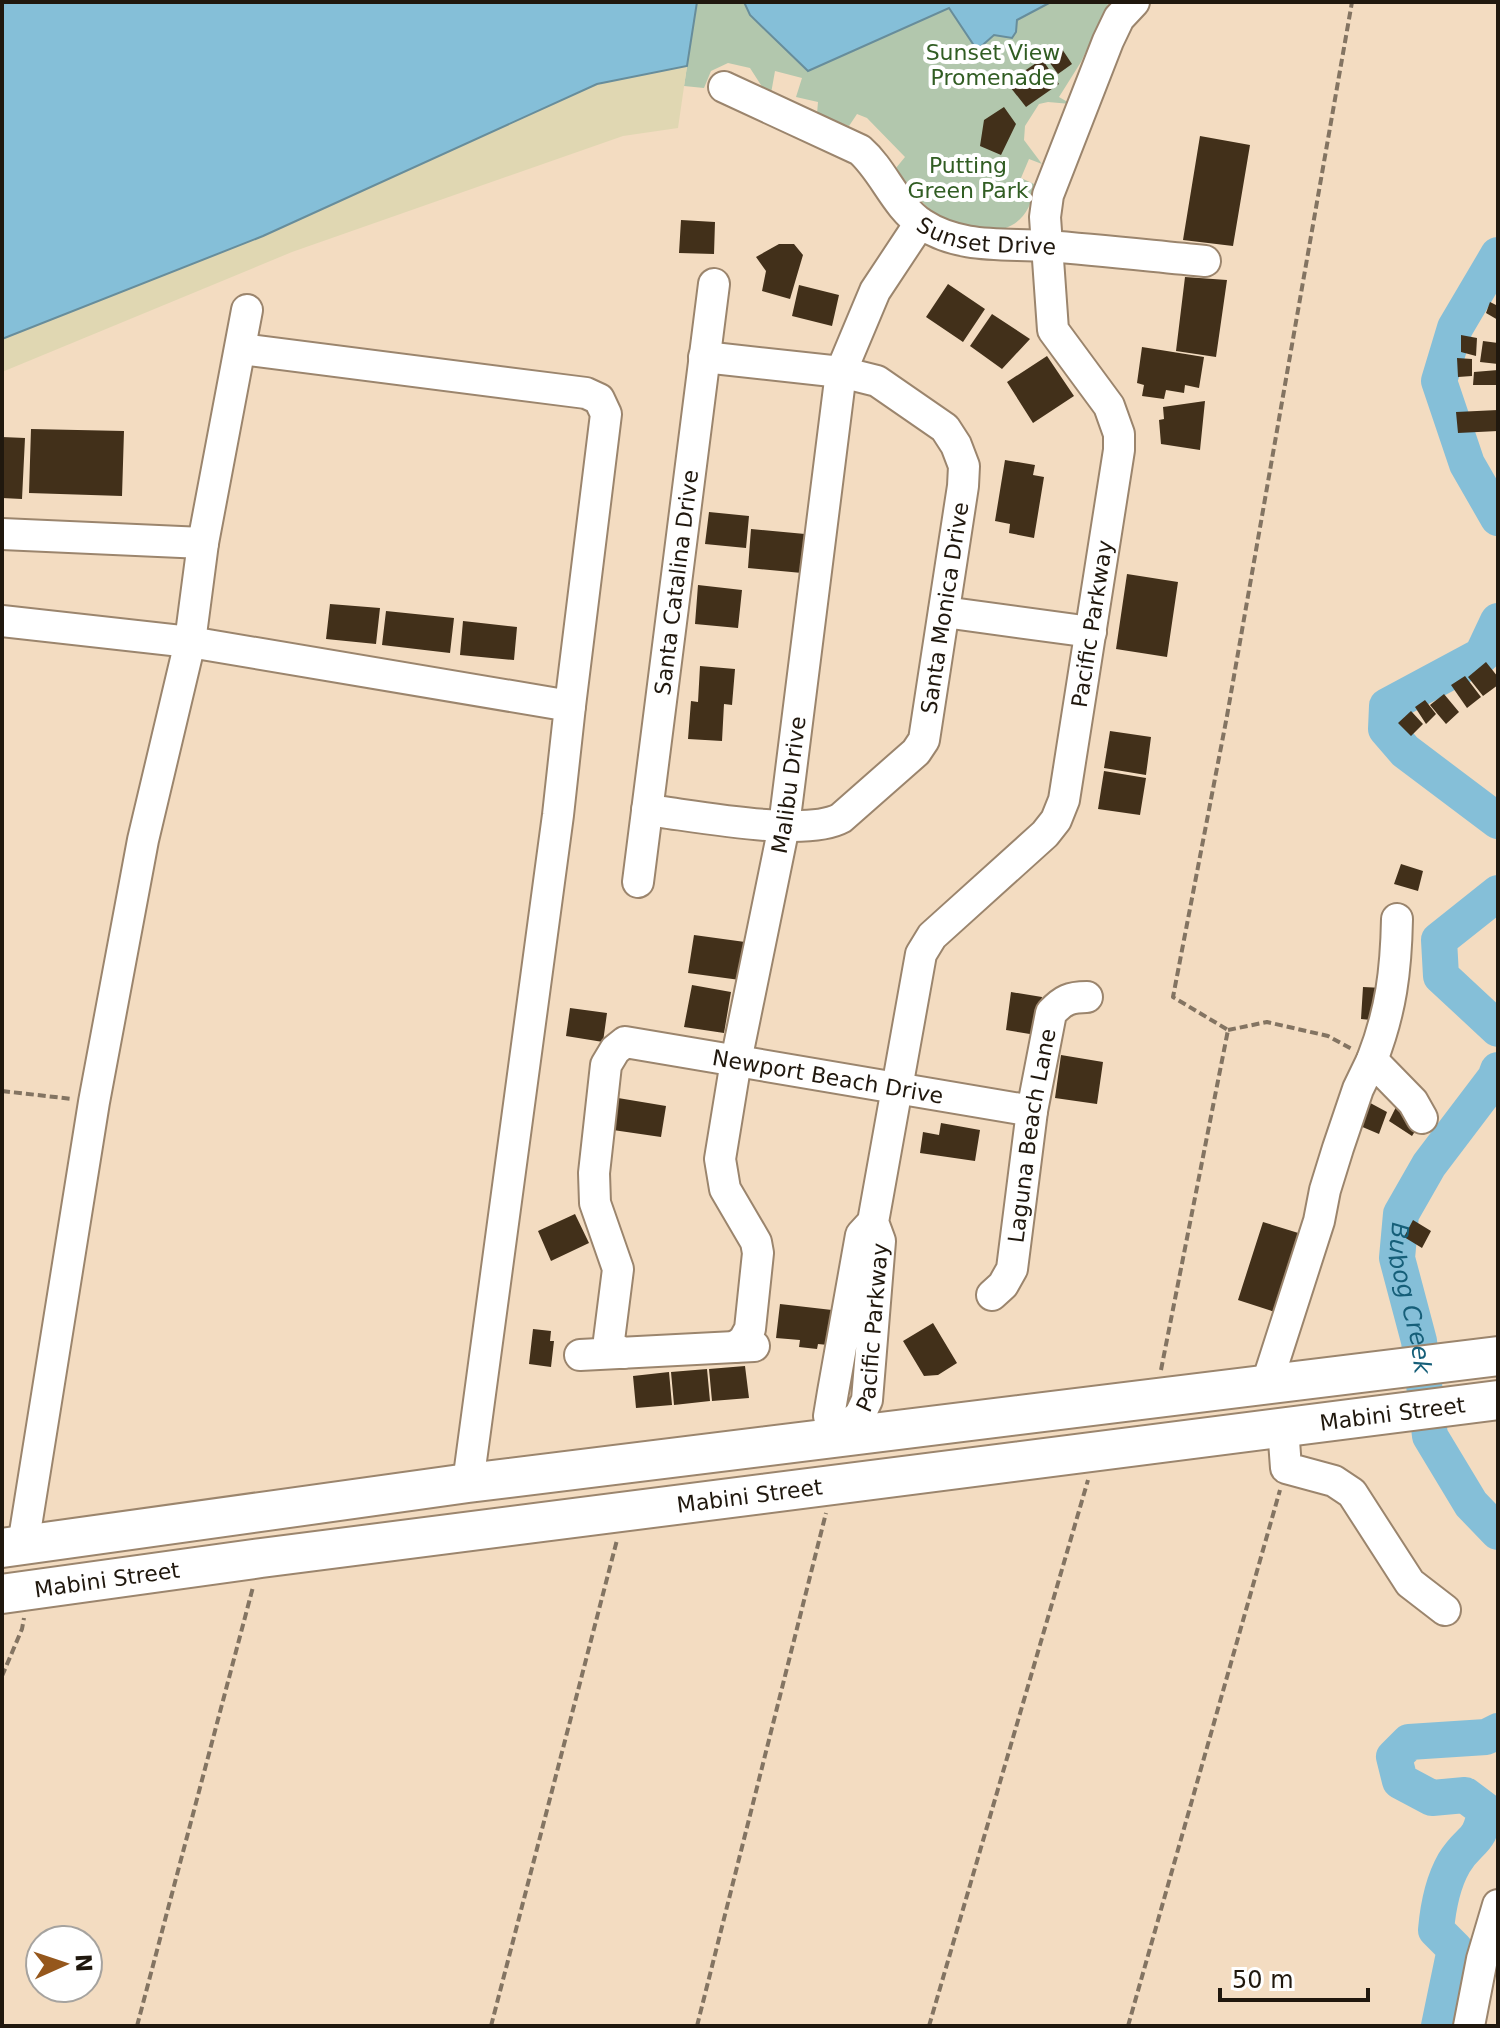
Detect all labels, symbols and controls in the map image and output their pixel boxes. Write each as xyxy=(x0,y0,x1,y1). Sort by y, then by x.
park label: Sunset View Promenade xyxy=(926,40,1060,90)
park label: Putting Green Park xyxy=(907,153,1029,203)
street label: Sunset Drive xyxy=(913,212,1057,259)
street label: Santa Catalina Drive xyxy=(649,468,703,697)
street label: Santa Monica Drive xyxy=(916,500,973,716)
street label: Pacific Parkway xyxy=(1066,538,1117,709)
street label: Malibu Drive xyxy=(766,715,810,856)
street label: Laguna Beach Lane xyxy=(1003,1026,1060,1244)
street label: Newport Beach Drive xyxy=(710,1045,945,1108)
water label: Bubog Creek xyxy=(1382,1221,1437,1377)
street label: Pacific Parkway xyxy=(851,1242,892,1416)
street label: Mabini Street xyxy=(1318,1392,1467,1435)
street label: Mabini Street xyxy=(675,1474,824,1517)
street label: Mabini Street xyxy=(33,1557,182,1602)
north arrow xyxy=(24,1924,104,2004)
scale bar xyxy=(1220,1952,1368,2002)
text: N xyxy=(71,1953,96,1973)
text: 50 m xyxy=(1232,1966,1294,1994)

